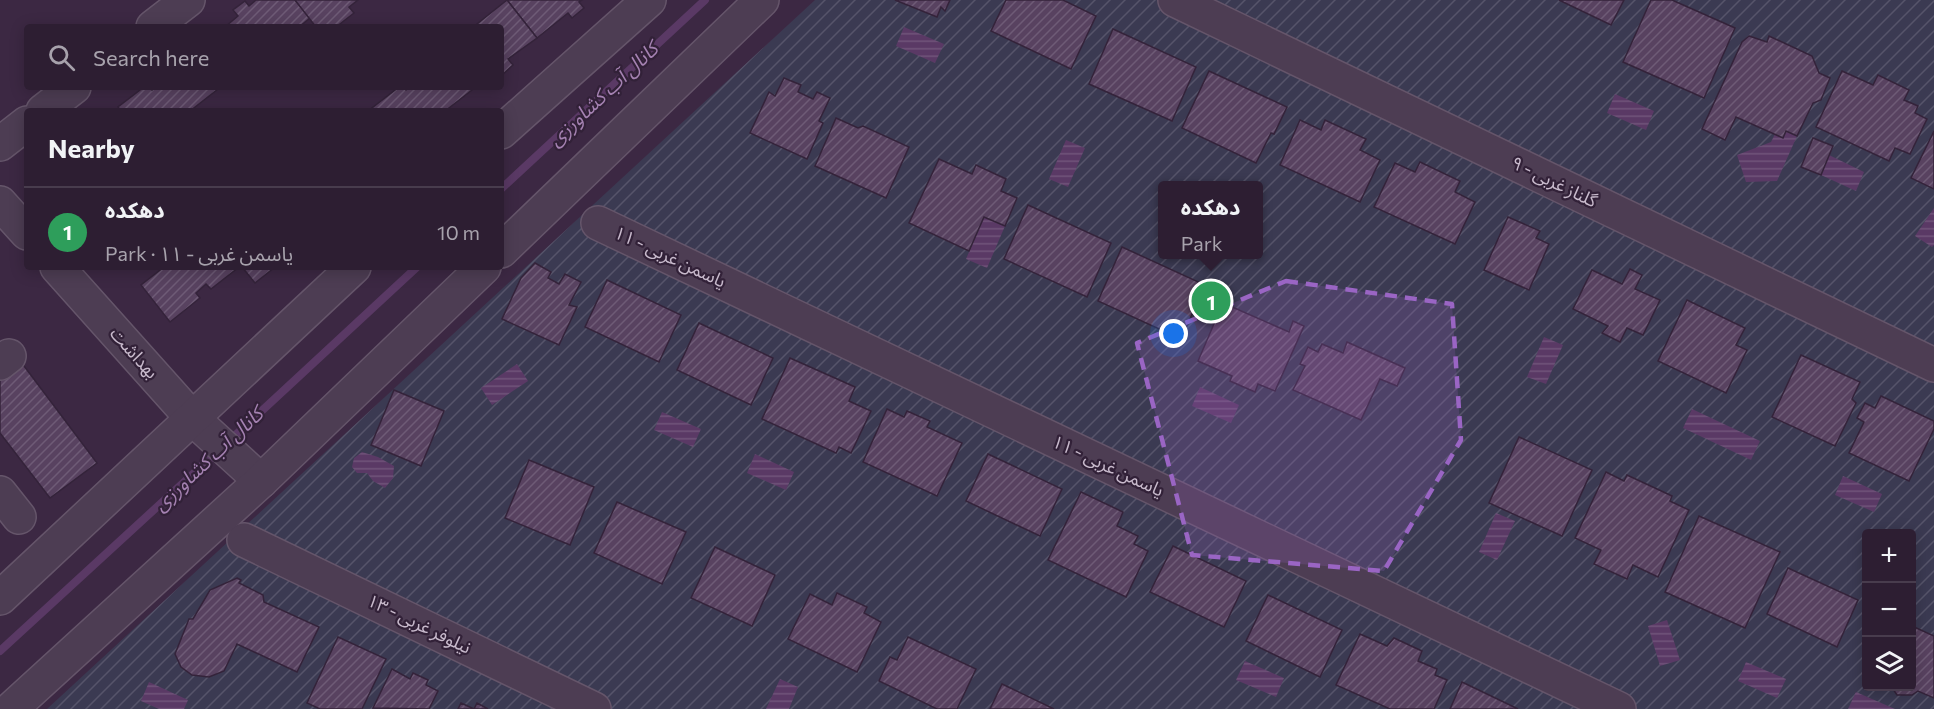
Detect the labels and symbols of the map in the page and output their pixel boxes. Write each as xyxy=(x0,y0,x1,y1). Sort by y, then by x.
water label: کانال آب کشاورزی xyxy=(542,34,666,151)
street label: گلناز غربی - ۹ xyxy=(1507,151,1601,212)
street label: یاسمن غربی - ۱۱ xyxy=(611,221,730,292)
pin: 1 xyxy=(1192,278,1230,324)
your location xyxy=(1159,319,1188,348)
street label: بهداشت xyxy=(106,322,164,383)
water label: کانال آب کشاورزی xyxy=(147,399,271,516)
street label: یاسمن غربی - ۱۱ xyxy=(1049,430,1168,501)
street label: نیلوفر غربی - ۱۳ xyxy=(363,588,475,659)

